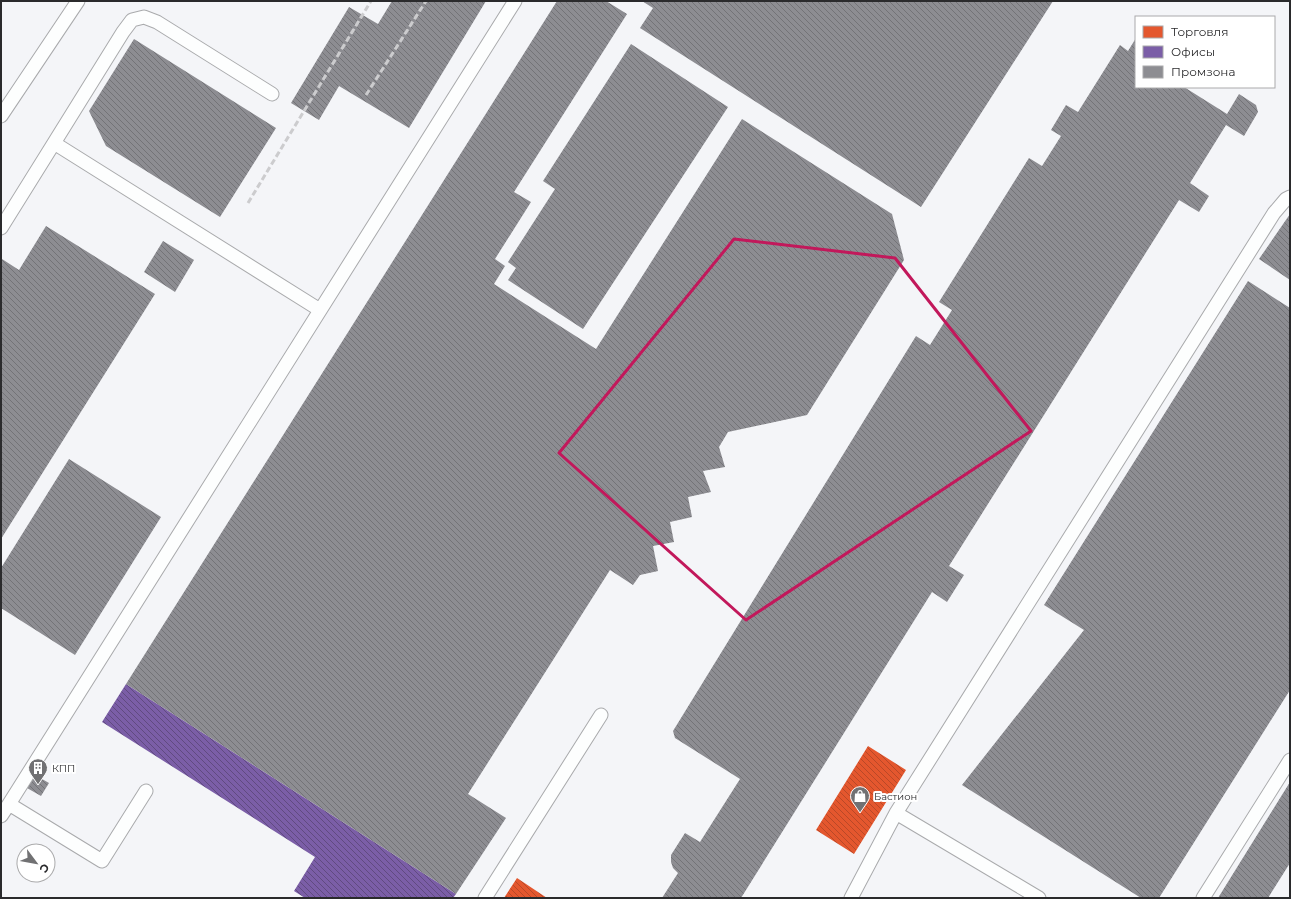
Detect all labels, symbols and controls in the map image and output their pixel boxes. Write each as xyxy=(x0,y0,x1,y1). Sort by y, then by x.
legend xyxy=(1135,16,1275,88)
text: Торговля xyxy=(1171,24,1228,39)
text: Офисы xyxy=(1171,44,1215,59)
text: Промзона xyxy=(1171,64,1235,79)
building icon: КПП xyxy=(27,757,49,785)
place label: КПП xyxy=(52,762,75,775)
shop icon: Бастион xyxy=(849,785,871,813)
place label: Бастион xyxy=(874,790,917,803)
north arrow xyxy=(16,843,56,883)
text: С xyxy=(36,861,53,875)

